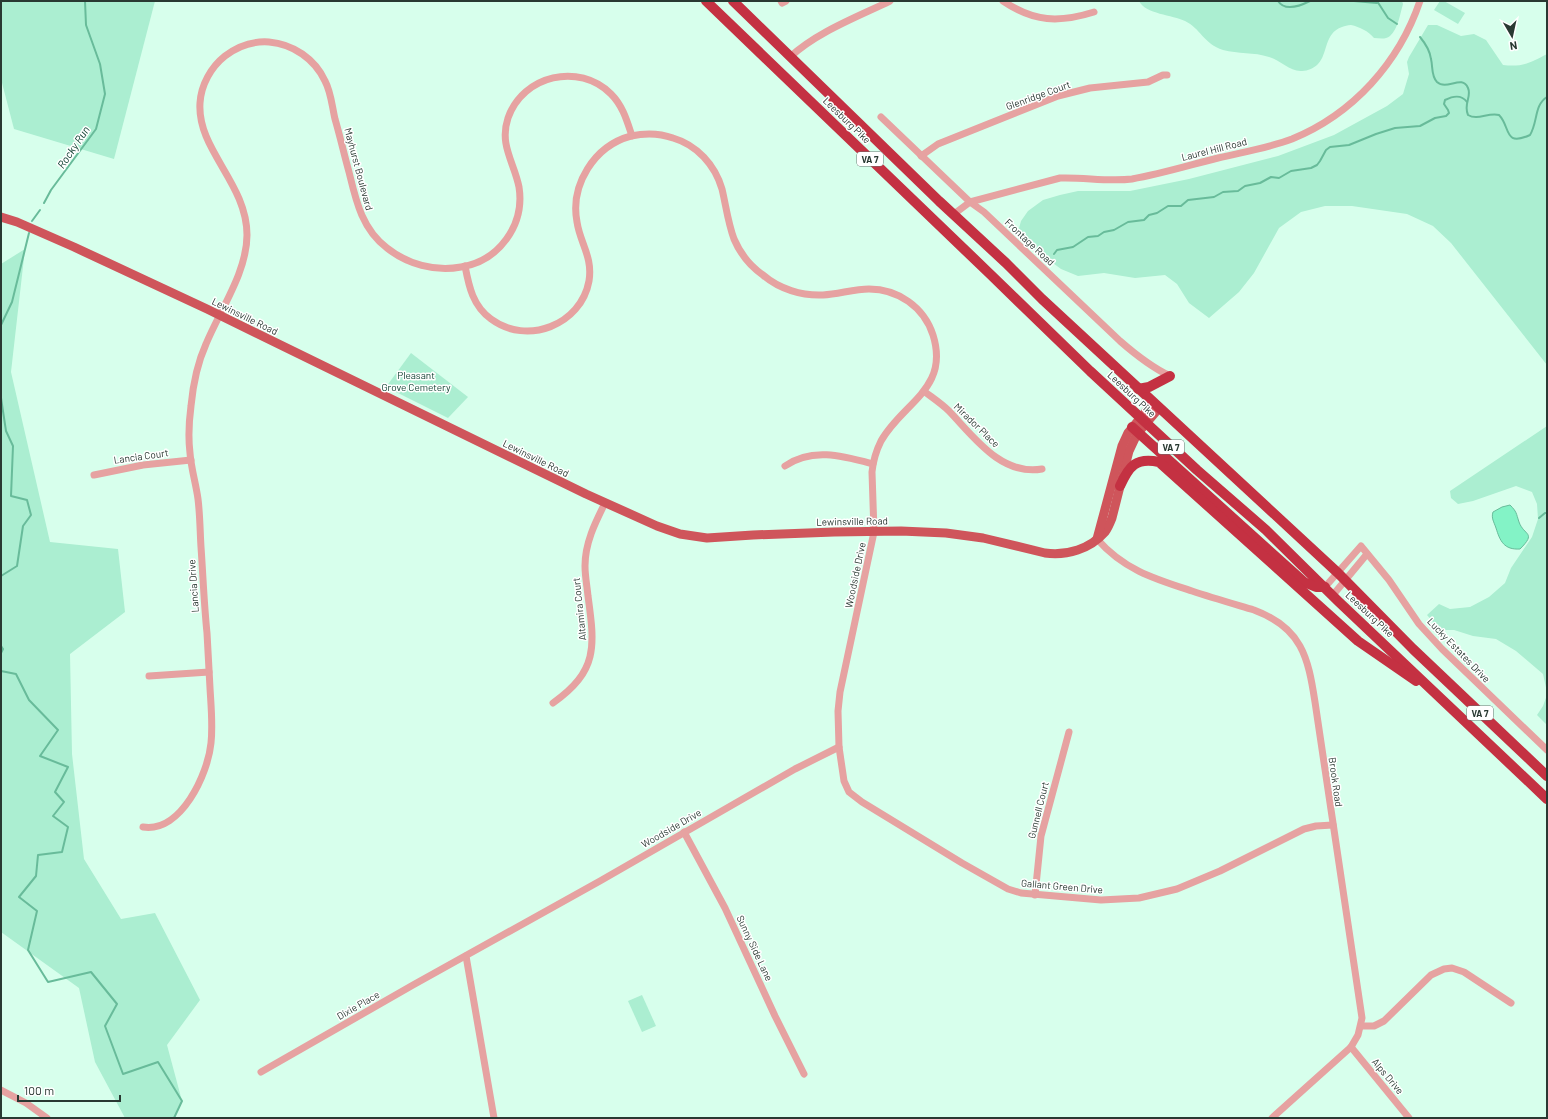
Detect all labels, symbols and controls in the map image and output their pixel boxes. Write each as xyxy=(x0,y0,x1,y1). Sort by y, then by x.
north arrow xyxy=(1492,16,1532,56)
text: N xyxy=(1509,39,1518,53)
street label: Glenridge Court xyxy=(1004,78,1072,112)
street label: Leesburg Pike xyxy=(821,94,873,146)
water label: Rocky Run xyxy=(54,123,92,171)
street label: Mayhurst Boulevard xyxy=(342,126,376,212)
street label: Laurel Hill Road xyxy=(1180,135,1248,163)
road number: VA 7 xyxy=(857,152,883,166)
street label: Frontage Road xyxy=(1003,216,1057,268)
street label: Lewinsville Road xyxy=(210,295,280,337)
park label: Pleasant Grove Cemetery xyxy=(381,369,451,393)
street label: Leesburg Pike xyxy=(1105,369,1159,419)
street label: Mirador Place xyxy=(952,400,1002,450)
street label: Lewinsville Road xyxy=(501,437,571,479)
road number: VA 7 xyxy=(1158,440,1184,454)
street label: Lancia Court xyxy=(113,446,170,466)
street label: Lewinsville Road xyxy=(816,514,888,528)
street label: Woodside Drive xyxy=(842,541,868,609)
street label: Lancia Drive xyxy=(185,559,201,613)
street label: Altamira Court xyxy=(570,577,588,641)
street label: Leesburg Pike xyxy=(1343,589,1397,639)
street label: Lucky Estates Drive xyxy=(1425,615,1493,685)
road number: VA 7 xyxy=(1467,706,1493,720)
street label: Brook Road xyxy=(1327,756,1345,808)
street label: Gunnell Court xyxy=(1025,780,1051,840)
street label: Woodside Drive xyxy=(639,806,703,850)
street label: Gallant Green Drive xyxy=(1021,876,1103,896)
street label: Sunny Side Lane xyxy=(735,913,775,983)
street label: Dixie Place xyxy=(335,988,381,1022)
street label: Alps Drive xyxy=(1370,1056,1406,1096)
scale bar xyxy=(18,1077,120,1103)
text: 100 m xyxy=(24,1083,54,1097)

